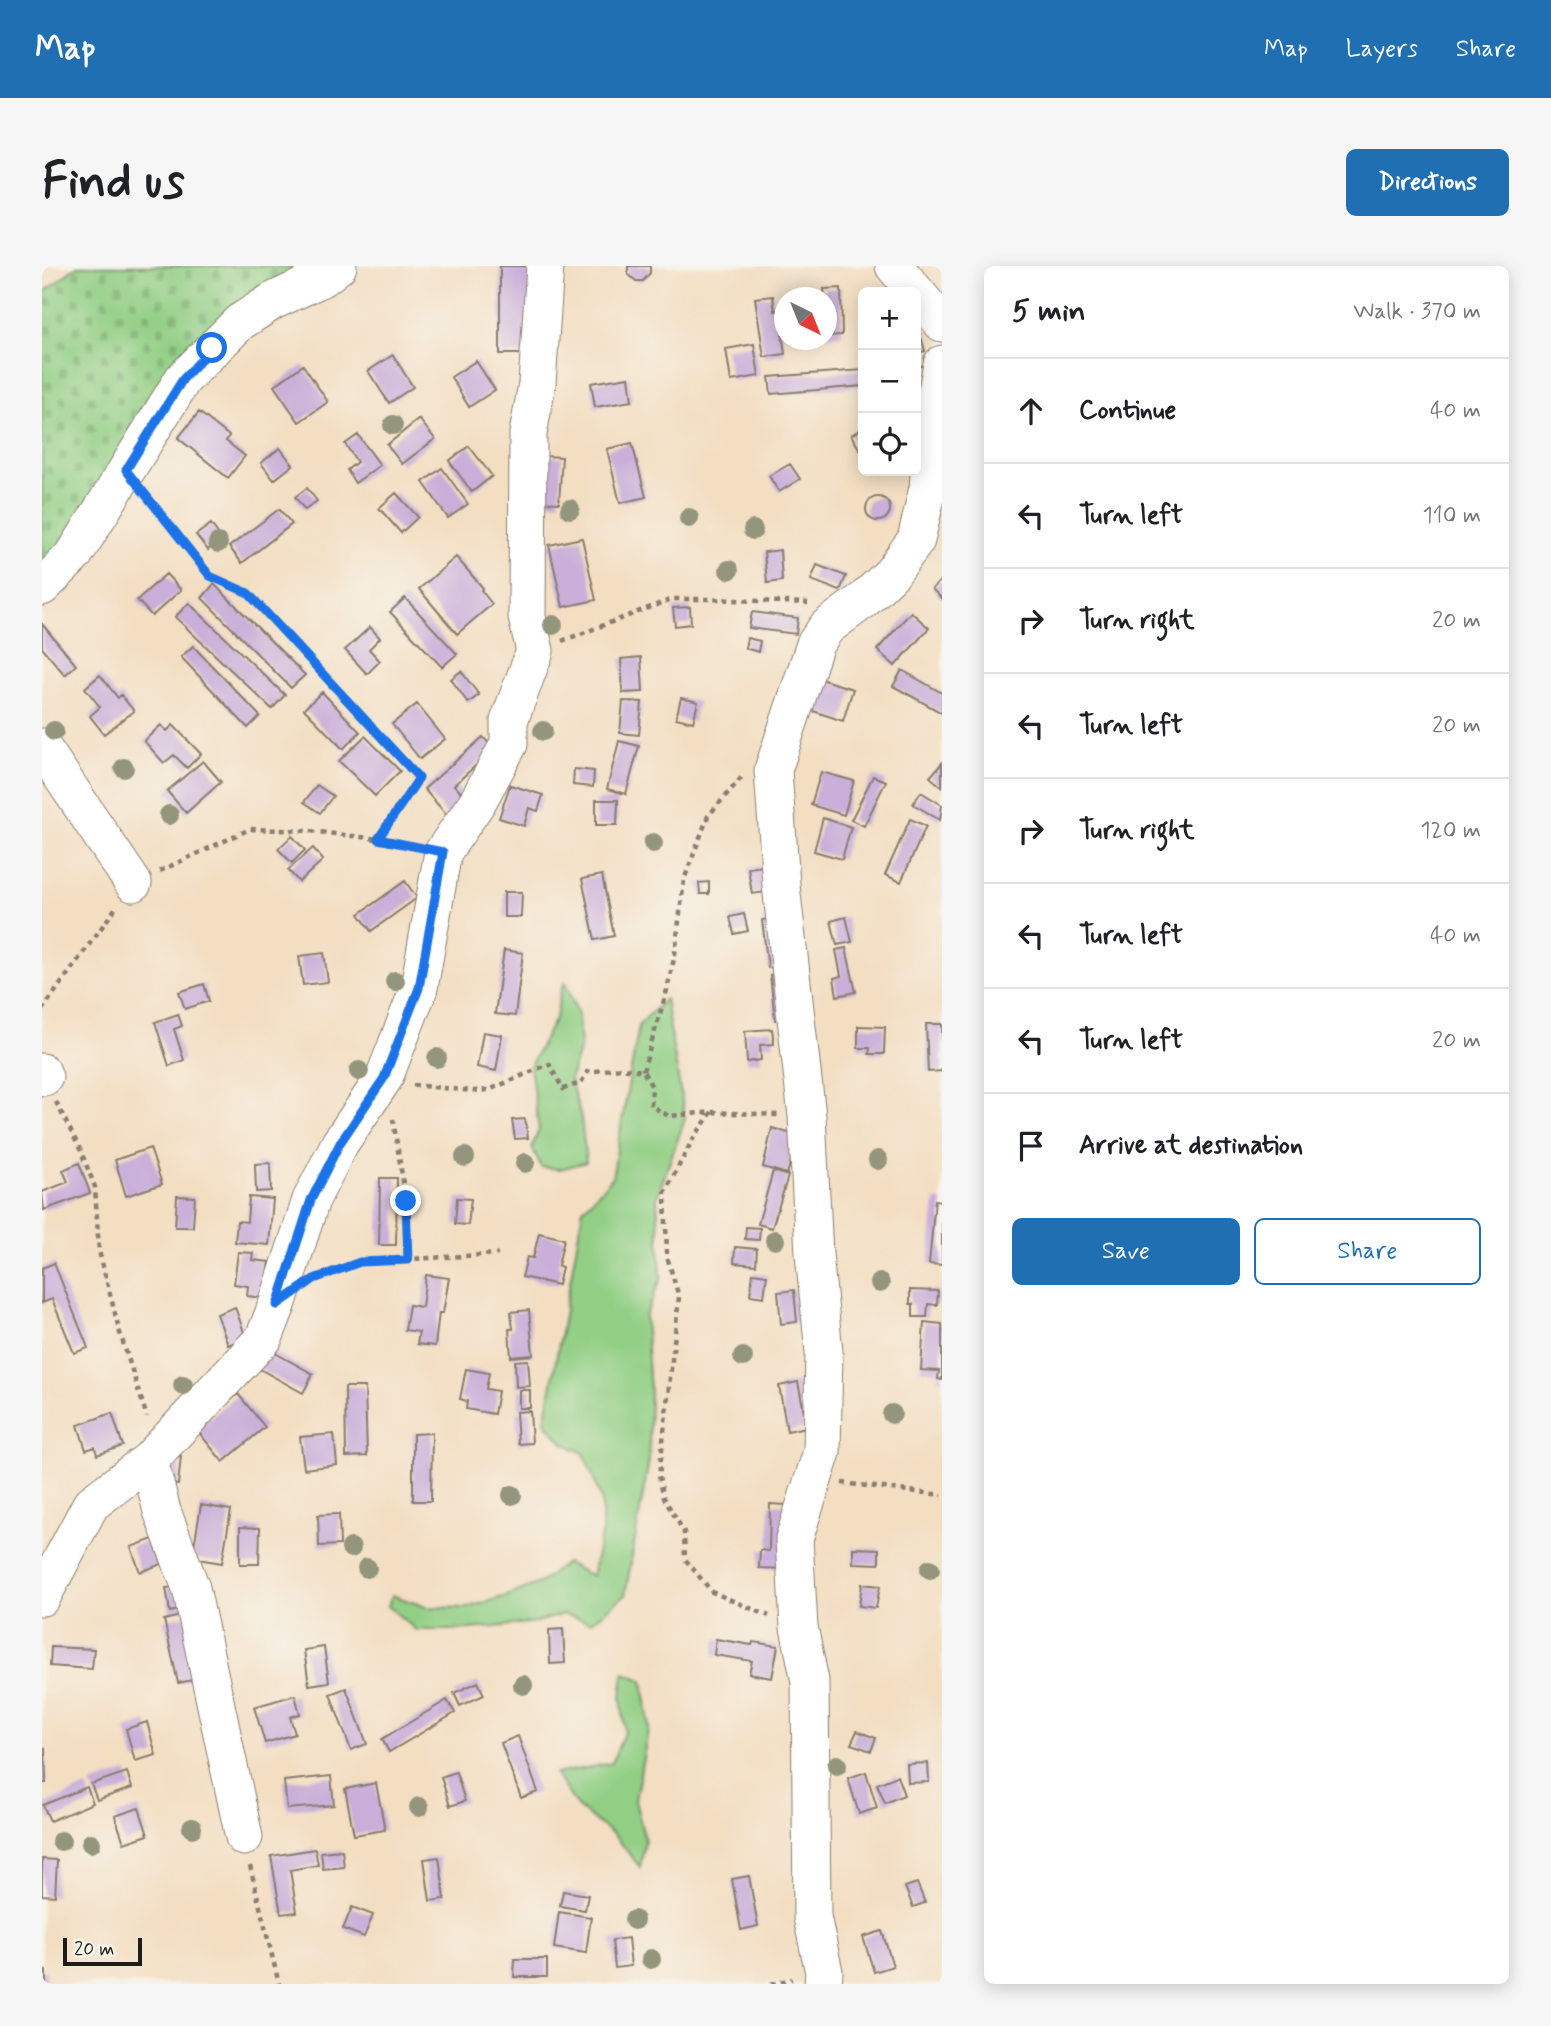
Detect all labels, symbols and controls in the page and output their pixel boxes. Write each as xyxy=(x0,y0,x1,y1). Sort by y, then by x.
text: Map xyxy=(35,27,95,71)
text: Map xyxy=(1264,34,1308,65)
text: Layers xyxy=(1346,34,1418,65)
text: Share xyxy=(1456,34,1516,65)
button: Directions xyxy=(1346,149,1509,216)
text: Find us xyxy=(42,150,185,215)
north arrow xyxy=(774,287,837,350)
map controls xyxy=(858,287,921,476)
button: + xyxy=(858,287,921,350)
text: 5 min xyxy=(1012,292,1086,331)
text: Walk · 370 m xyxy=(1353,297,1481,327)
route start xyxy=(196,332,227,363)
button: − xyxy=(858,350,921,413)
icon: ahead xyxy=(1012,392,1050,430)
text: Continue xyxy=(1079,394,1176,428)
text: 40 m xyxy=(1430,396,1481,426)
button: locate xyxy=(858,413,921,476)
icon: left xyxy=(1012,497,1050,535)
text: Turn left xyxy=(1079,499,1183,533)
text: 110 m xyxy=(1422,501,1481,531)
icon: right xyxy=(1012,602,1050,640)
text: Turn right xyxy=(1079,604,1195,638)
text: 20 m xyxy=(1432,606,1481,636)
icon: left xyxy=(1012,707,1050,745)
text: Turn left xyxy=(1079,709,1183,743)
text: 20 m xyxy=(1432,711,1481,741)
icon: right xyxy=(1012,812,1050,850)
text: Turn right xyxy=(1079,814,1195,848)
text: 120 m xyxy=(1420,816,1481,846)
icon: left xyxy=(1012,917,1050,955)
text: Turn left xyxy=(1079,919,1183,953)
text: 40 m xyxy=(1430,921,1481,951)
icon: left xyxy=(1012,1022,1050,1060)
text: Turn left xyxy=(1079,1024,1183,1058)
text: 20 m xyxy=(1432,1026,1481,1056)
icon: arrive xyxy=(1012,1127,1050,1165)
text: Arrive at destination xyxy=(1079,1129,1303,1163)
route end xyxy=(390,1185,421,1216)
button: Save xyxy=(1012,1218,1240,1285)
button: Share xyxy=(1254,1218,1481,1285)
scale bar xyxy=(63,1935,142,1967)
text: 20 m xyxy=(74,1937,114,1962)

